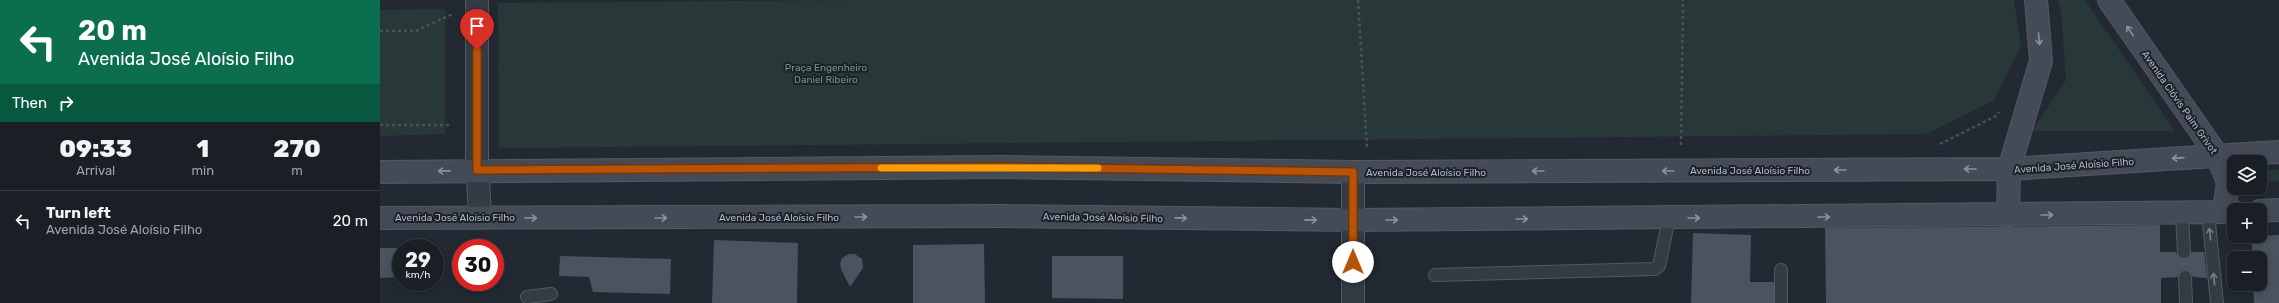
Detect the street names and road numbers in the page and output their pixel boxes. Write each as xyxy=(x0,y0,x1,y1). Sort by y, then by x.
street label: Avenida Clóvis Paim Grivot xyxy=(2139,49,2220,157)
street label: Avenida José Aloísio Filho xyxy=(2014,156,2135,176)
street label: Avenida José Aloísio Filho xyxy=(1690,165,1810,177)
street label: Avenida José Aloísio Filho xyxy=(1366,167,1486,179)
street label: Avenida José Aloísio Filho xyxy=(1043,211,1163,225)
street label: Avenida José Aloísio Filho xyxy=(395,212,515,224)
street label: Avenida José Aloísio Filho xyxy=(719,212,839,224)

